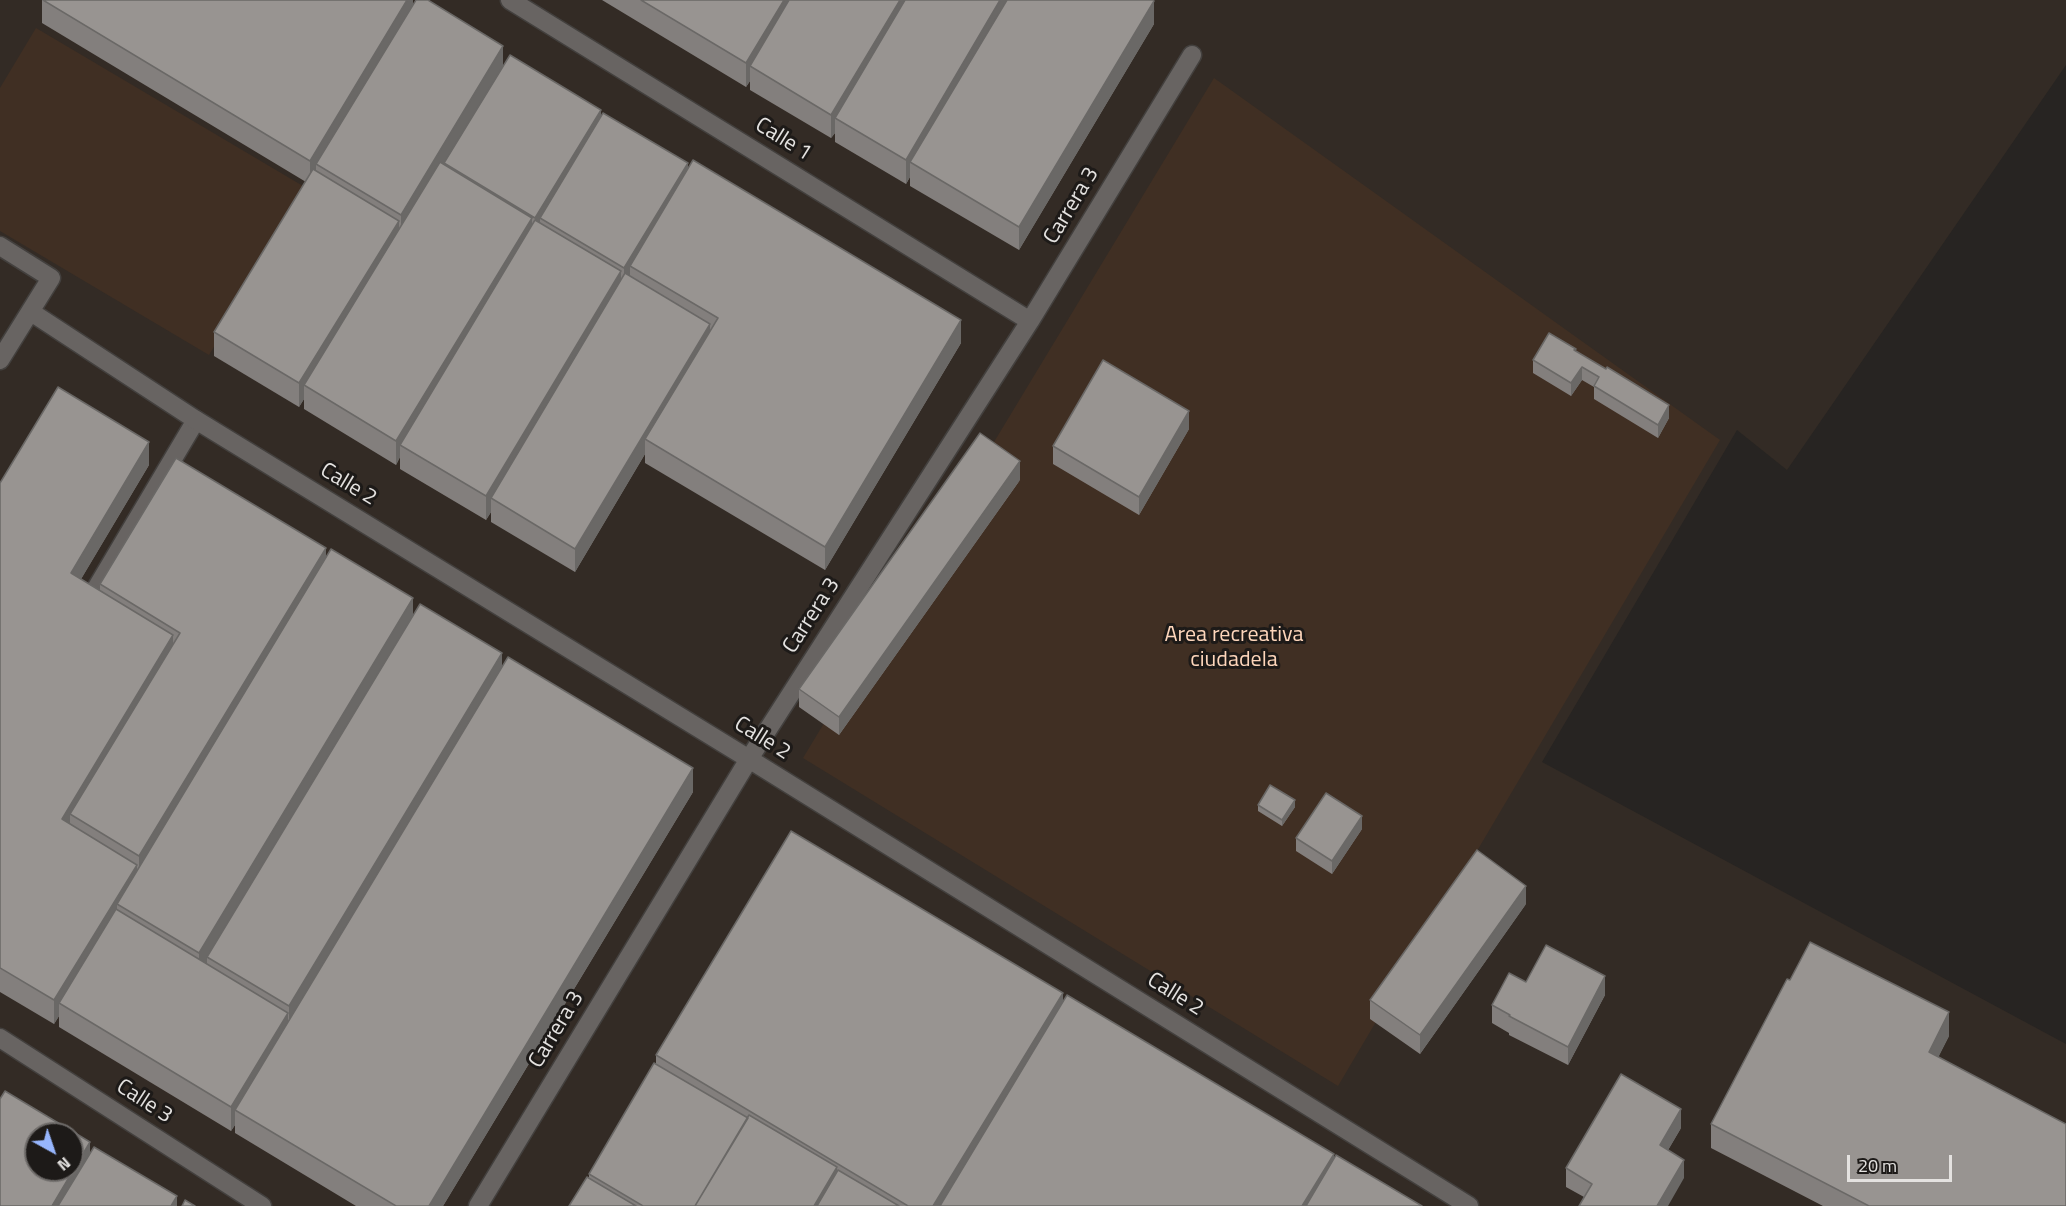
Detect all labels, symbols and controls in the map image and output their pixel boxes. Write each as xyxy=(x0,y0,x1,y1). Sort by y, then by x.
street label: Calle 1 xyxy=(750,113,816,167)
street label: Carrera 3 xyxy=(1039,163,1105,249)
street label: Calle 2 xyxy=(315,458,381,512)
street label: Carrera 3 xyxy=(778,573,846,659)
park label: Area recreativa ciudadela xyxy=(1164,623,1304,674)
street label: Calle 2 xyxy=(729,712,795,766)
street label: Calle 2 xyxy=(1142,968,1208,1022)
street label: Carrera 3 xyxy=(524,987,590,1073)
street label: Calle 3 xyxy=(111,1074,177,1130)
north arrow xyxy=(24,1122,84,1182)
scale bar xyxy=(1850,1143,1955,1181)
text: N xyxy=(52,1151,76,1177)
text: 20 m xyxy=(1858,1152,1897,1179)

